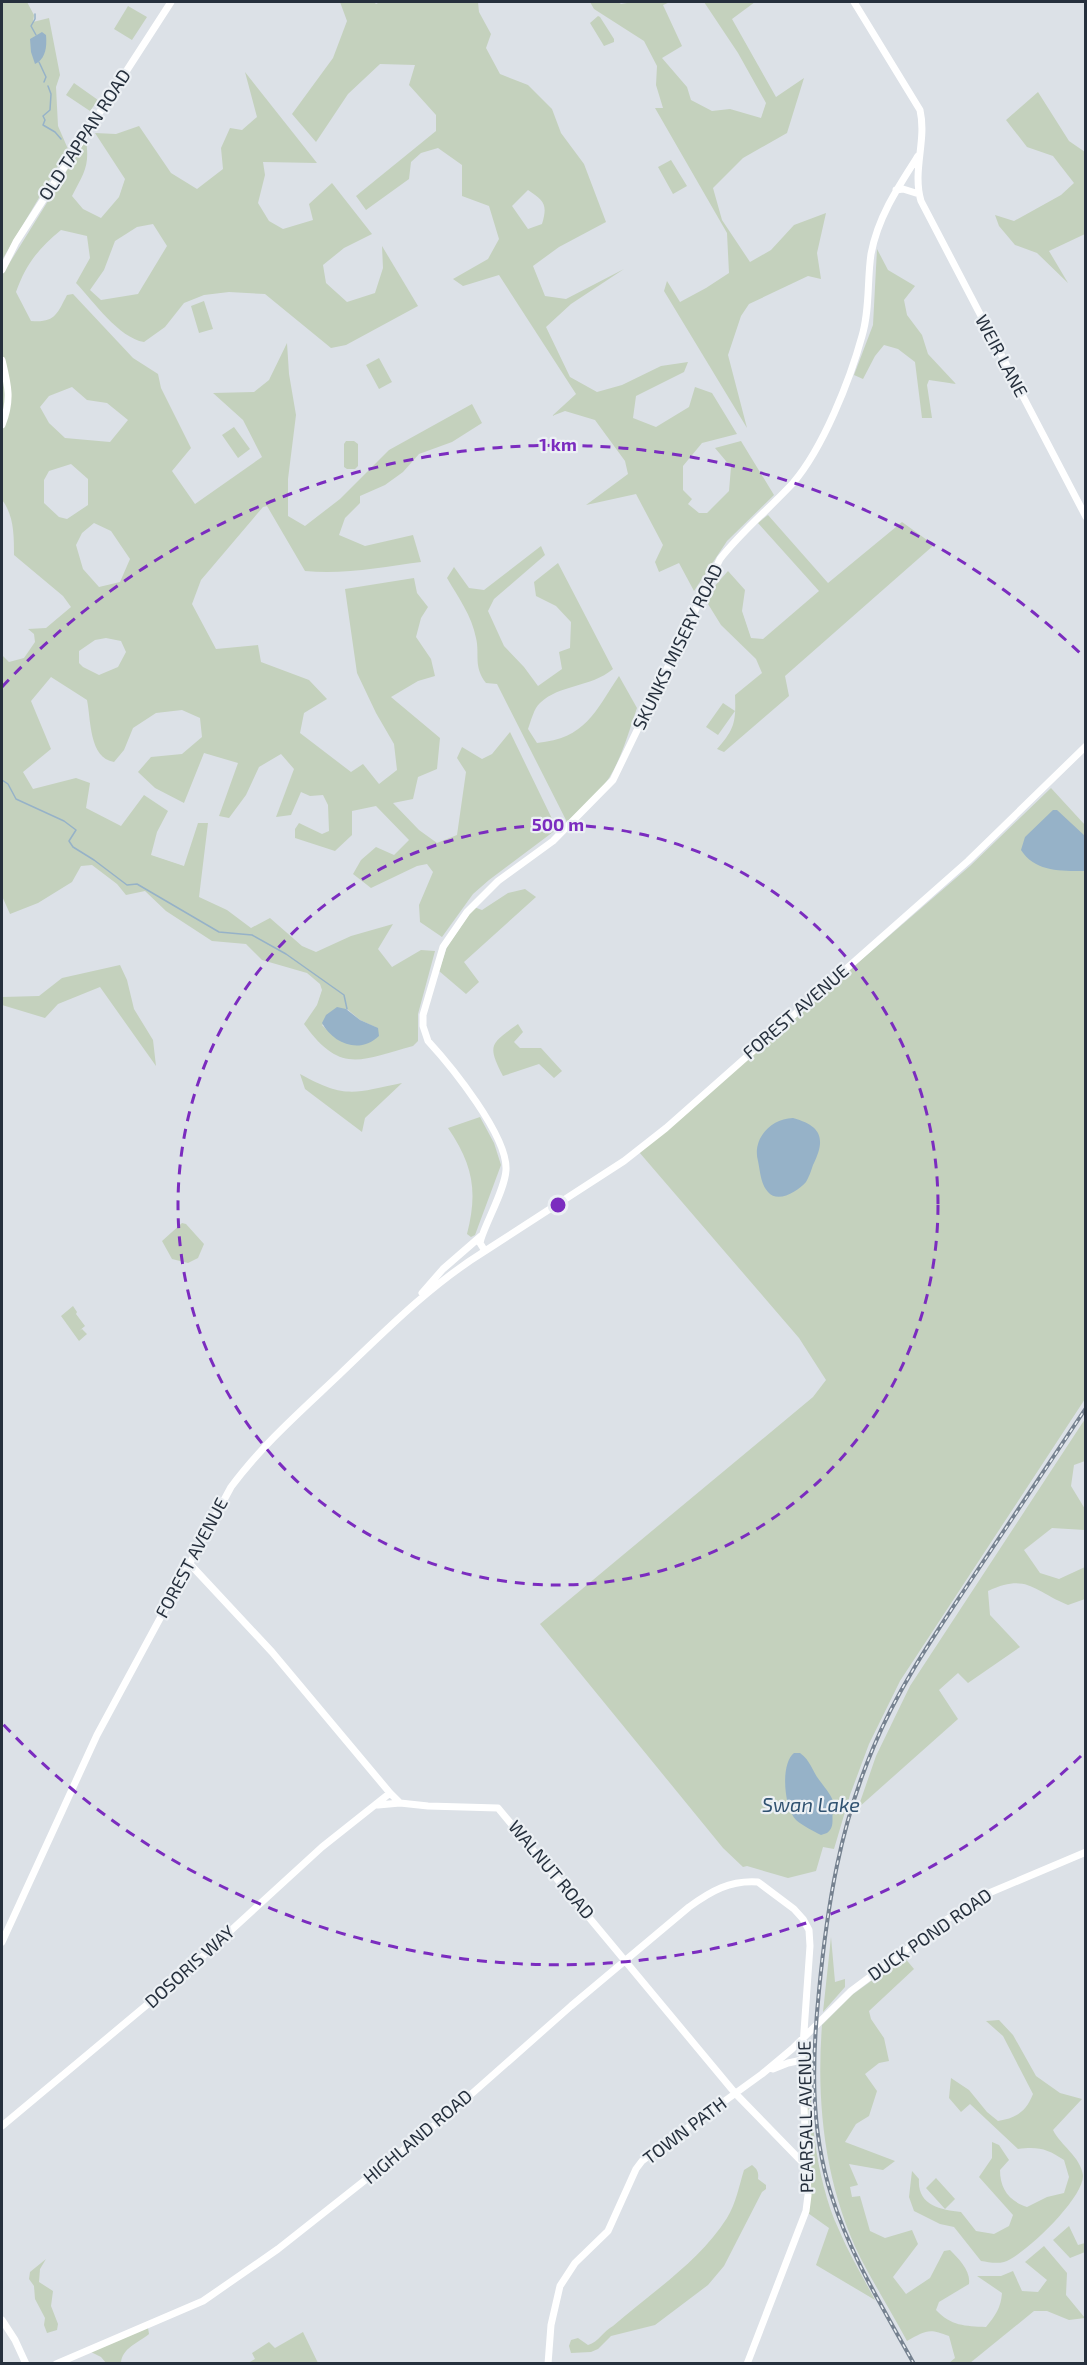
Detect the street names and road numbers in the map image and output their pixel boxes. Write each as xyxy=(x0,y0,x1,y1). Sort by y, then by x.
street label: OLD TAPPAN ROAD xyxy=(34,65,135,204)
street label: WEIR LANE xyxy=(971,311,1033,401)
street label: SKUNKS MISERY ROAD xyxy=(627,560,727,733)
street label: FOREST AVENUE xyxy=(738,959,853,1063)
street label: FOREST AVENUE xyxy=(150,1494,232,1621)
street label: WALNUT ROAD xyxy=(504,1816,599,1923)
street label: DUCK POND ROAD xyxy=(863,1883,996,1985)
street label: DOSORIS WAY xyxy=(140,1920,239,2012)
street label: PEARSALL AVENUE xyxy=(793,2041,817,2193)
street label: HIGHLAND ROAD xyxy=(358,2084,476,2188)
street label: TOWN PATH xyxy=(638,2092,730,2169)

